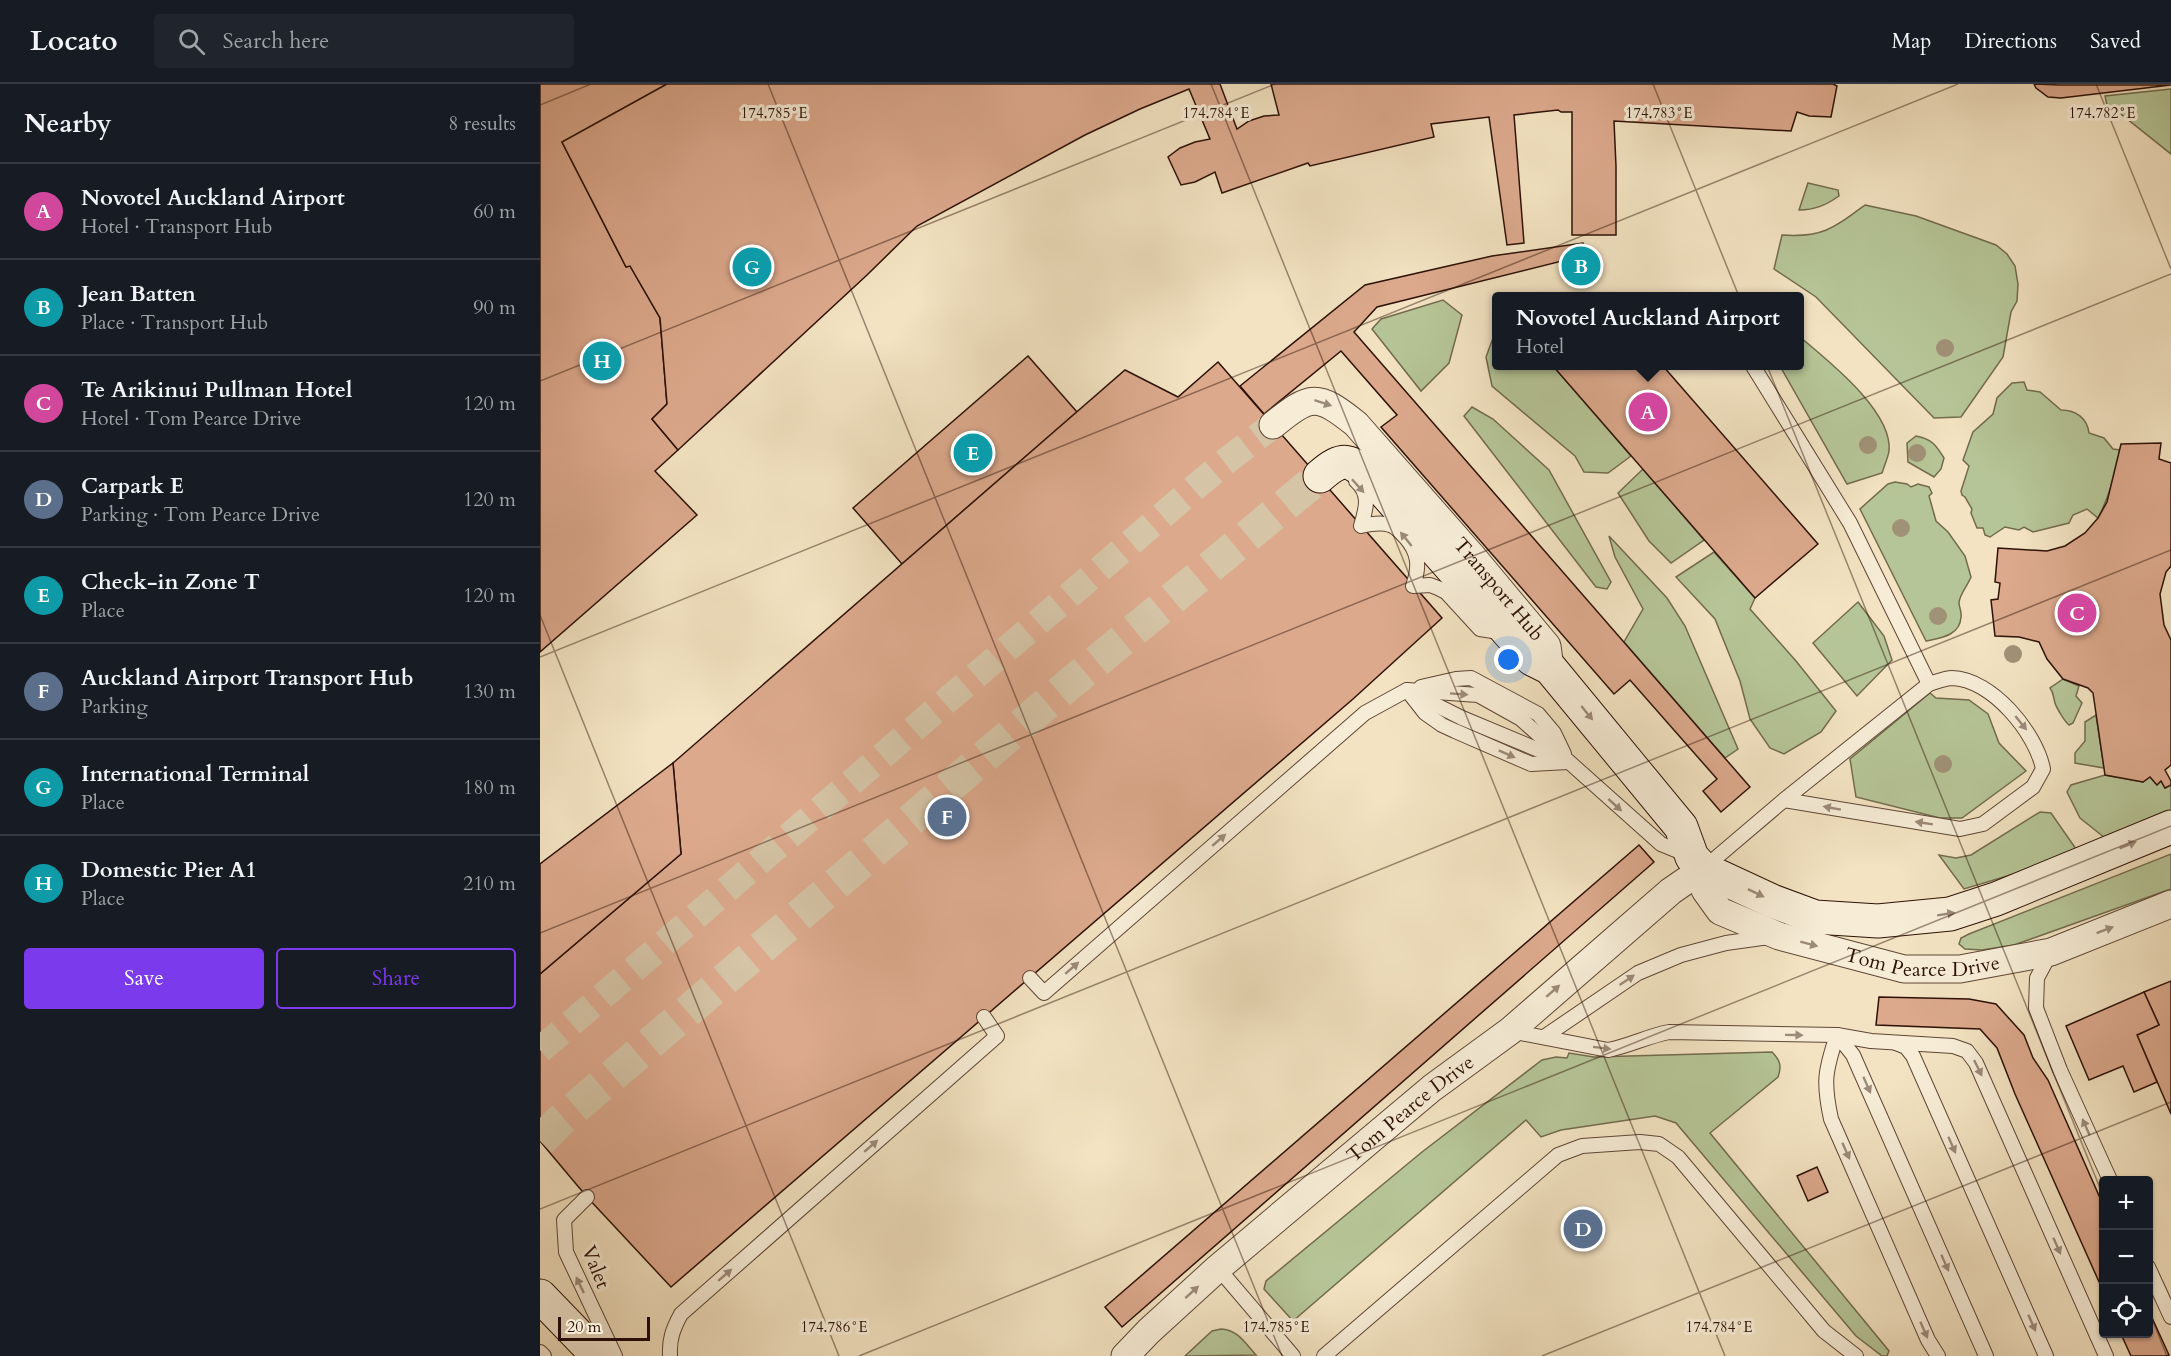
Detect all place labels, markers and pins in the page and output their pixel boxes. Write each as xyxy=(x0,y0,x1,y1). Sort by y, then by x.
pin: G xyxy=(732,244,772,290)
pin: B xyxy=(1562,244,1600,288)
pin: H xyxy=(582,338,622,384)
pin: A xyxy=(1628,390,1668,434)
pin: E xyxy=(954,430,992,476)
pin: C xyxy=(2058,590,2096,636)
pin: F xyxy=(928,794,966,840)
pin: D xyxy=(1564,1206,1602,1252)

